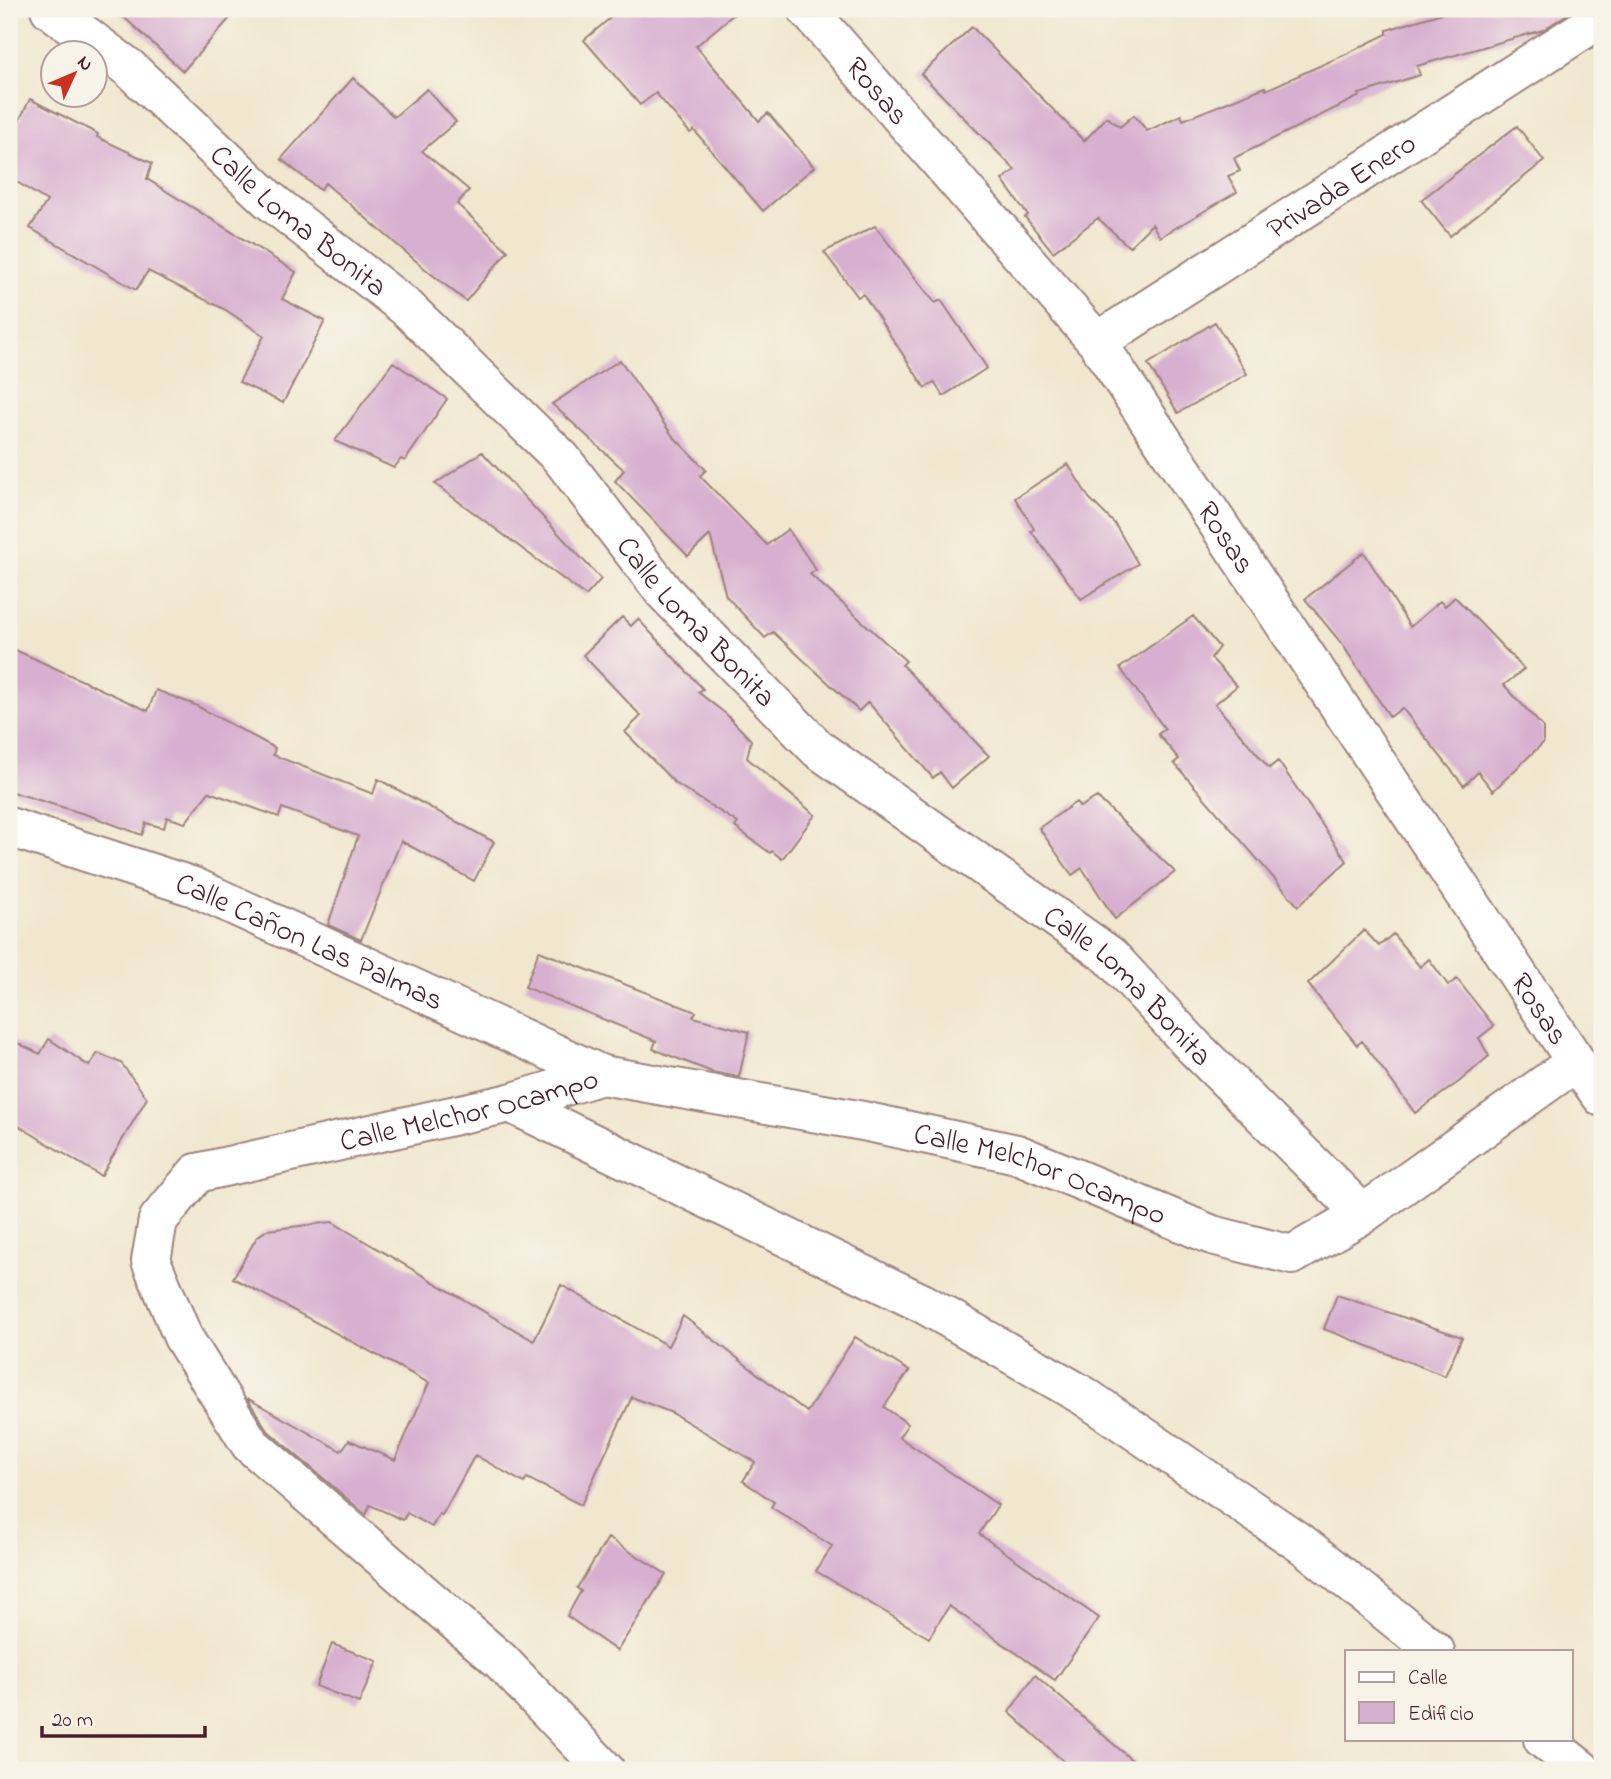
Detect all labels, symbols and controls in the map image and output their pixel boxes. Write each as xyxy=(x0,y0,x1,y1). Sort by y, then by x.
north arrow xyxy=(38,38,108,108)
street label: Rosas xyxy=(833,48,918,137)
text: N xyxy=(70,50,99,78)
street label: Privada Enero xyxy=(1259,123,1426,252)
street label: Calle Loma Bonita xyxy=(198,135,396,310)
street label: Rosas xyxy=(1184,494,1265,584)
street label: Calle Loma Bonita xyxy=(604,528,785,719)
street label: Calle Cañon Las Palmas xyxy=(169,863,450,1024)
street label: Calle Loma Bonita xyxy=(1033,896,1221,1078)
street label: Rosas xyxy=(1498,965,1578,1055)
street label: Calle Melchor Ocampo xyxy=(336,1058,604,1165)
street label: Calle Melchor Ocampo xyxy=(909,1113,1172,1239)
legend xyxy=(1345,1650,1572,1740)
text: Calle xyxy=(1408,1664,1448,1694)
scale bar xyxy=(42,1695,205,1739)
text: Edificio xyxy=(1408,1700,1474,1730)
text: 20 m xyxy=(52,1706,93,1736)

